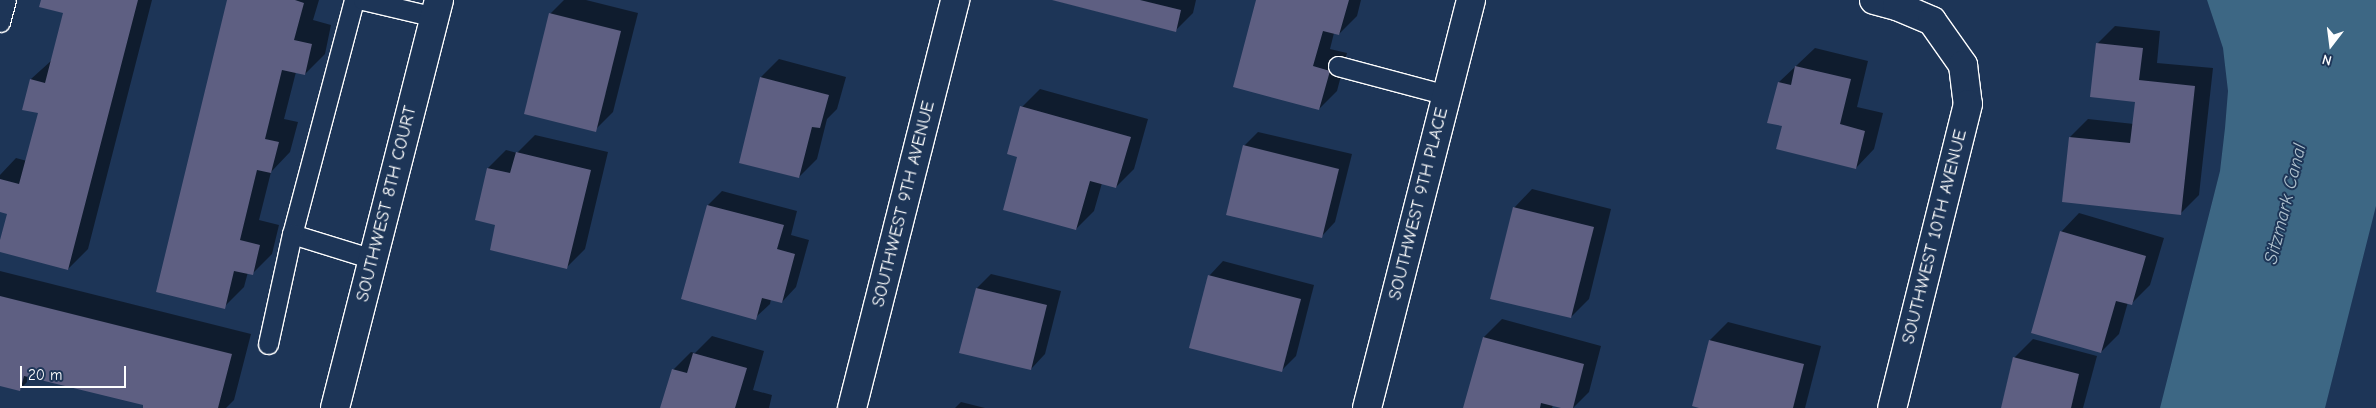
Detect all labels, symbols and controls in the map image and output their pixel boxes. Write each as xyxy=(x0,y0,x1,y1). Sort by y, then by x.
north arrow xyxy=(2306,20,2356,70)
text: N xyxy=(2320,51,2334,69)
street label: SOUTHWEST 9TH AVENUE xyxy=(868,99,940,309)
street label: SOUTHWEST 8TH COURT xyxy=(352,104,422,304)
street label: SOUTHWEST 9TH PLACE xyxy=(1385,106,1453,302)
street label: SOUTHWEST 10TH AVENUE xyxy=(1898,128,1972,346)
water label: Sitzmark Canal xyxy=(2260,141,2312,267)
scale bar xyxy=(22,356,129,388)
text: 20 m xyxy=(28,366,62,384)

